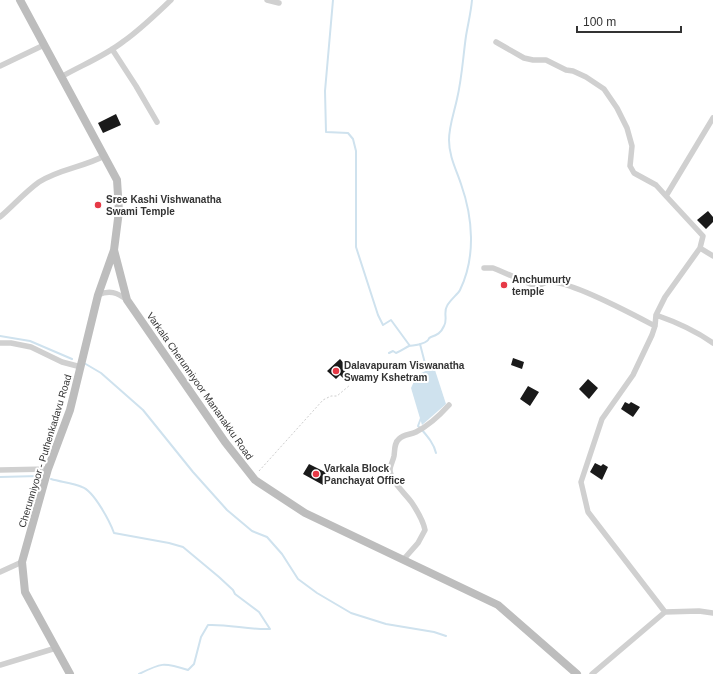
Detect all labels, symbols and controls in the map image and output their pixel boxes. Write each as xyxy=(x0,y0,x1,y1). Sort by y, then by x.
scale bar xyxy=(577,8,681,34)
text: 100 m xyxy=(583,15,616,29)
place label: Sree Kashi Vishwanatha Swami Temple xyxy=(106,194,222,217)
marker: Sree Kashi Vishwanatha Swami Temple xyxy=(93,200,103,210)
place label: Anchumurty temple xyxy=(512,274,571,297)
marker: Anchumurty temple xyxy=(499,280,509,290)
street label: Varkala Cherunniyoor Mananakku Road xyxy=(145,310,255,462)
place label: Dalavapuram Viswanatha Swamy Kshetram xyxy=(344,360,465,383)
marker: Dalavapuram Viswanatha Swamy Kshetram xyxy=(331,366,341,376)
street label: Cherunniyoor - Puthenkadavu Road xyxy=(16,373,74,529)
place label: Varkala Block Panchayat Office xyxy=(324,463,406,486)
marker: Varkala Block Panchayat Office xyxy=(311,469,321,479)

